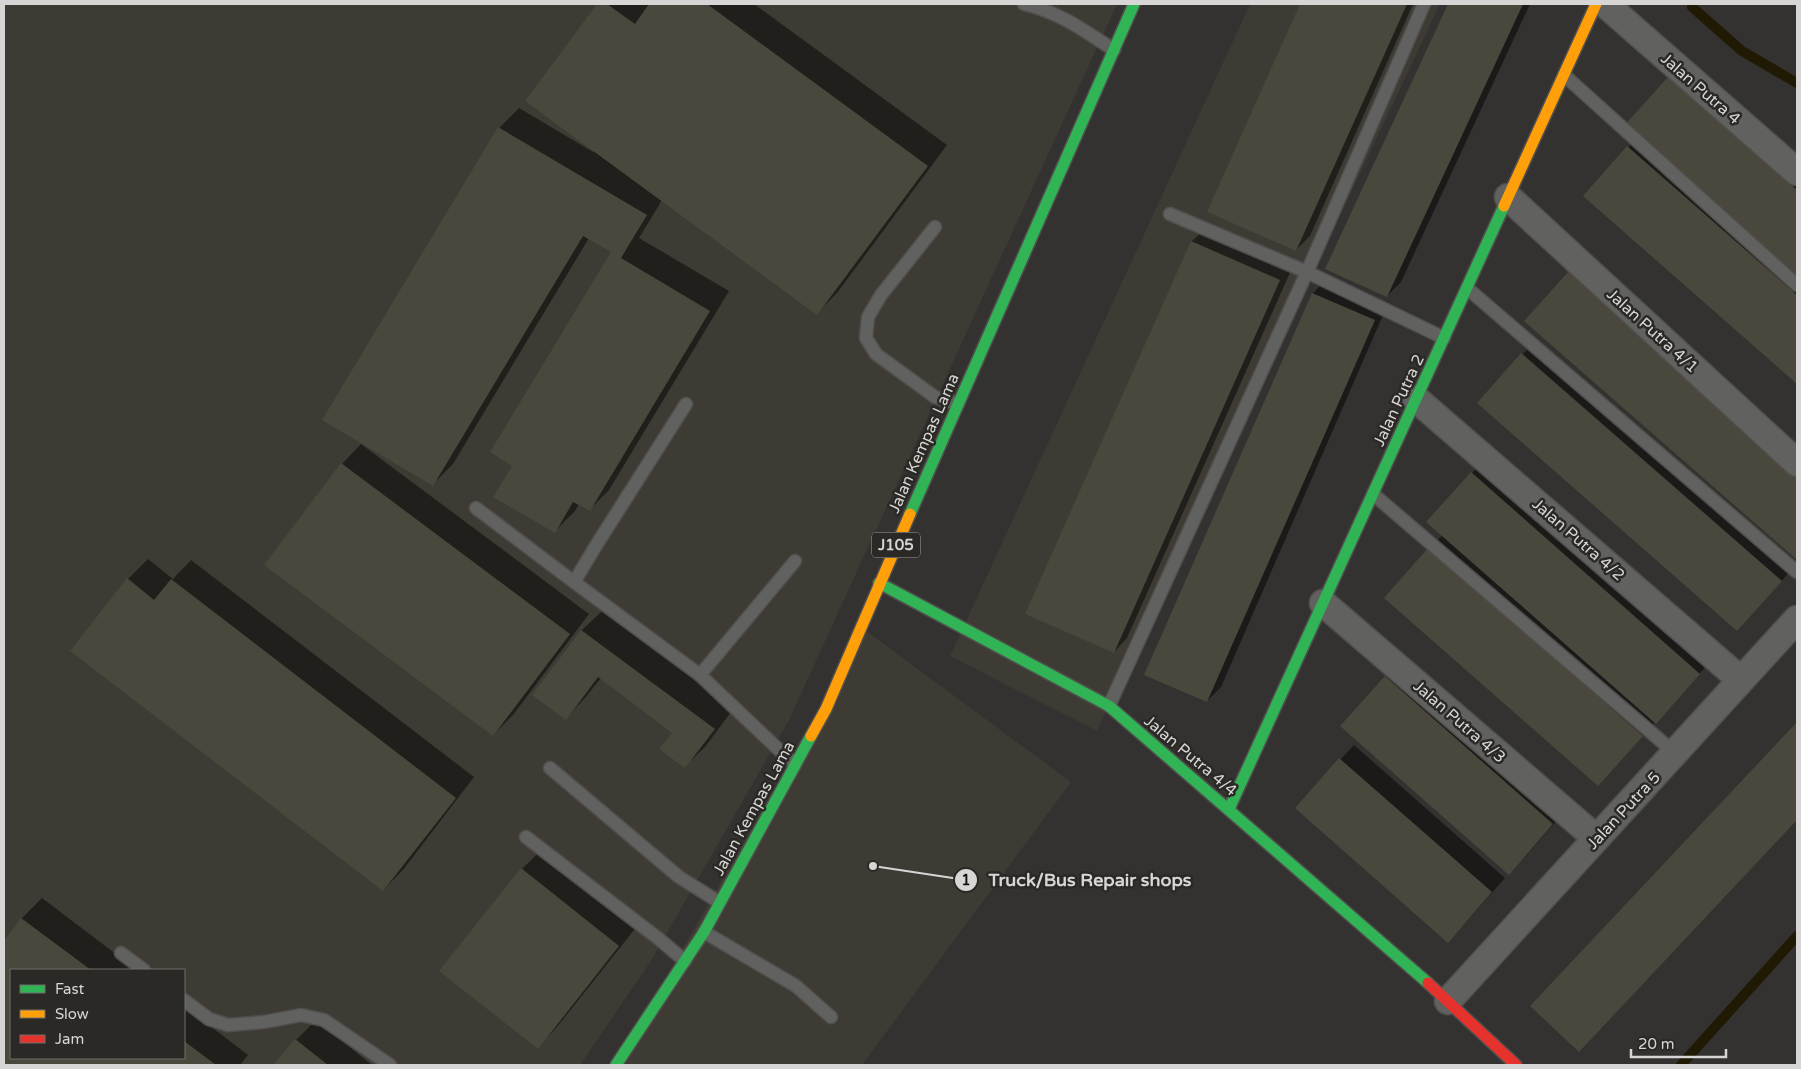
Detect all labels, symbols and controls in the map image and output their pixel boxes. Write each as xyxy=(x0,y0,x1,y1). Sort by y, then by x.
street label: Jalan Putra 4 xyxy=(1656,49,1744,129)
street label: Jalan Putra 4/1 xyxy=(1602,284,1702,377)
street label: Jalan Putra 2 xyxy=(1369,351,1429,450)
street label: Jalan Kempas Lama xyxy=(884,371,964,516)
street label: Jalan Putra 4/2 xyxy=(1528,494,1629,585)
road number: J105 xyxy=(872,532,920,558)
street label: Jalan Putra 4/3 xyxy=(1409,676,1510,767)
street label: Jalan Putra 4/4 xyxy=(1140,711,1241,800)
street label: Jalan Kempas Lama xyxy=(709,738,799,879)
street label: Jalan Putra 5 xyxy=(1583,768,1665,854)
callout: Truck/Bus Repair shops xyxy=(953,863,1201,896)
text: Truck/Bus Repair shops xyxy=(988,869,1192,891)
text: 1 xyxy=(961,871,971,889)
legend xyxy=(10,969,185,1059)
text: Fast xyxy=(55,980,85,998)
text: Slow xyxy=(55,1005,89,1023)
scale bar xyxy=(1631,1026,1726,1058)
text: Jam xyxy=(55,1030,84,1048)
text: 20 m xyxy=(1638,1035,1675,1053)

